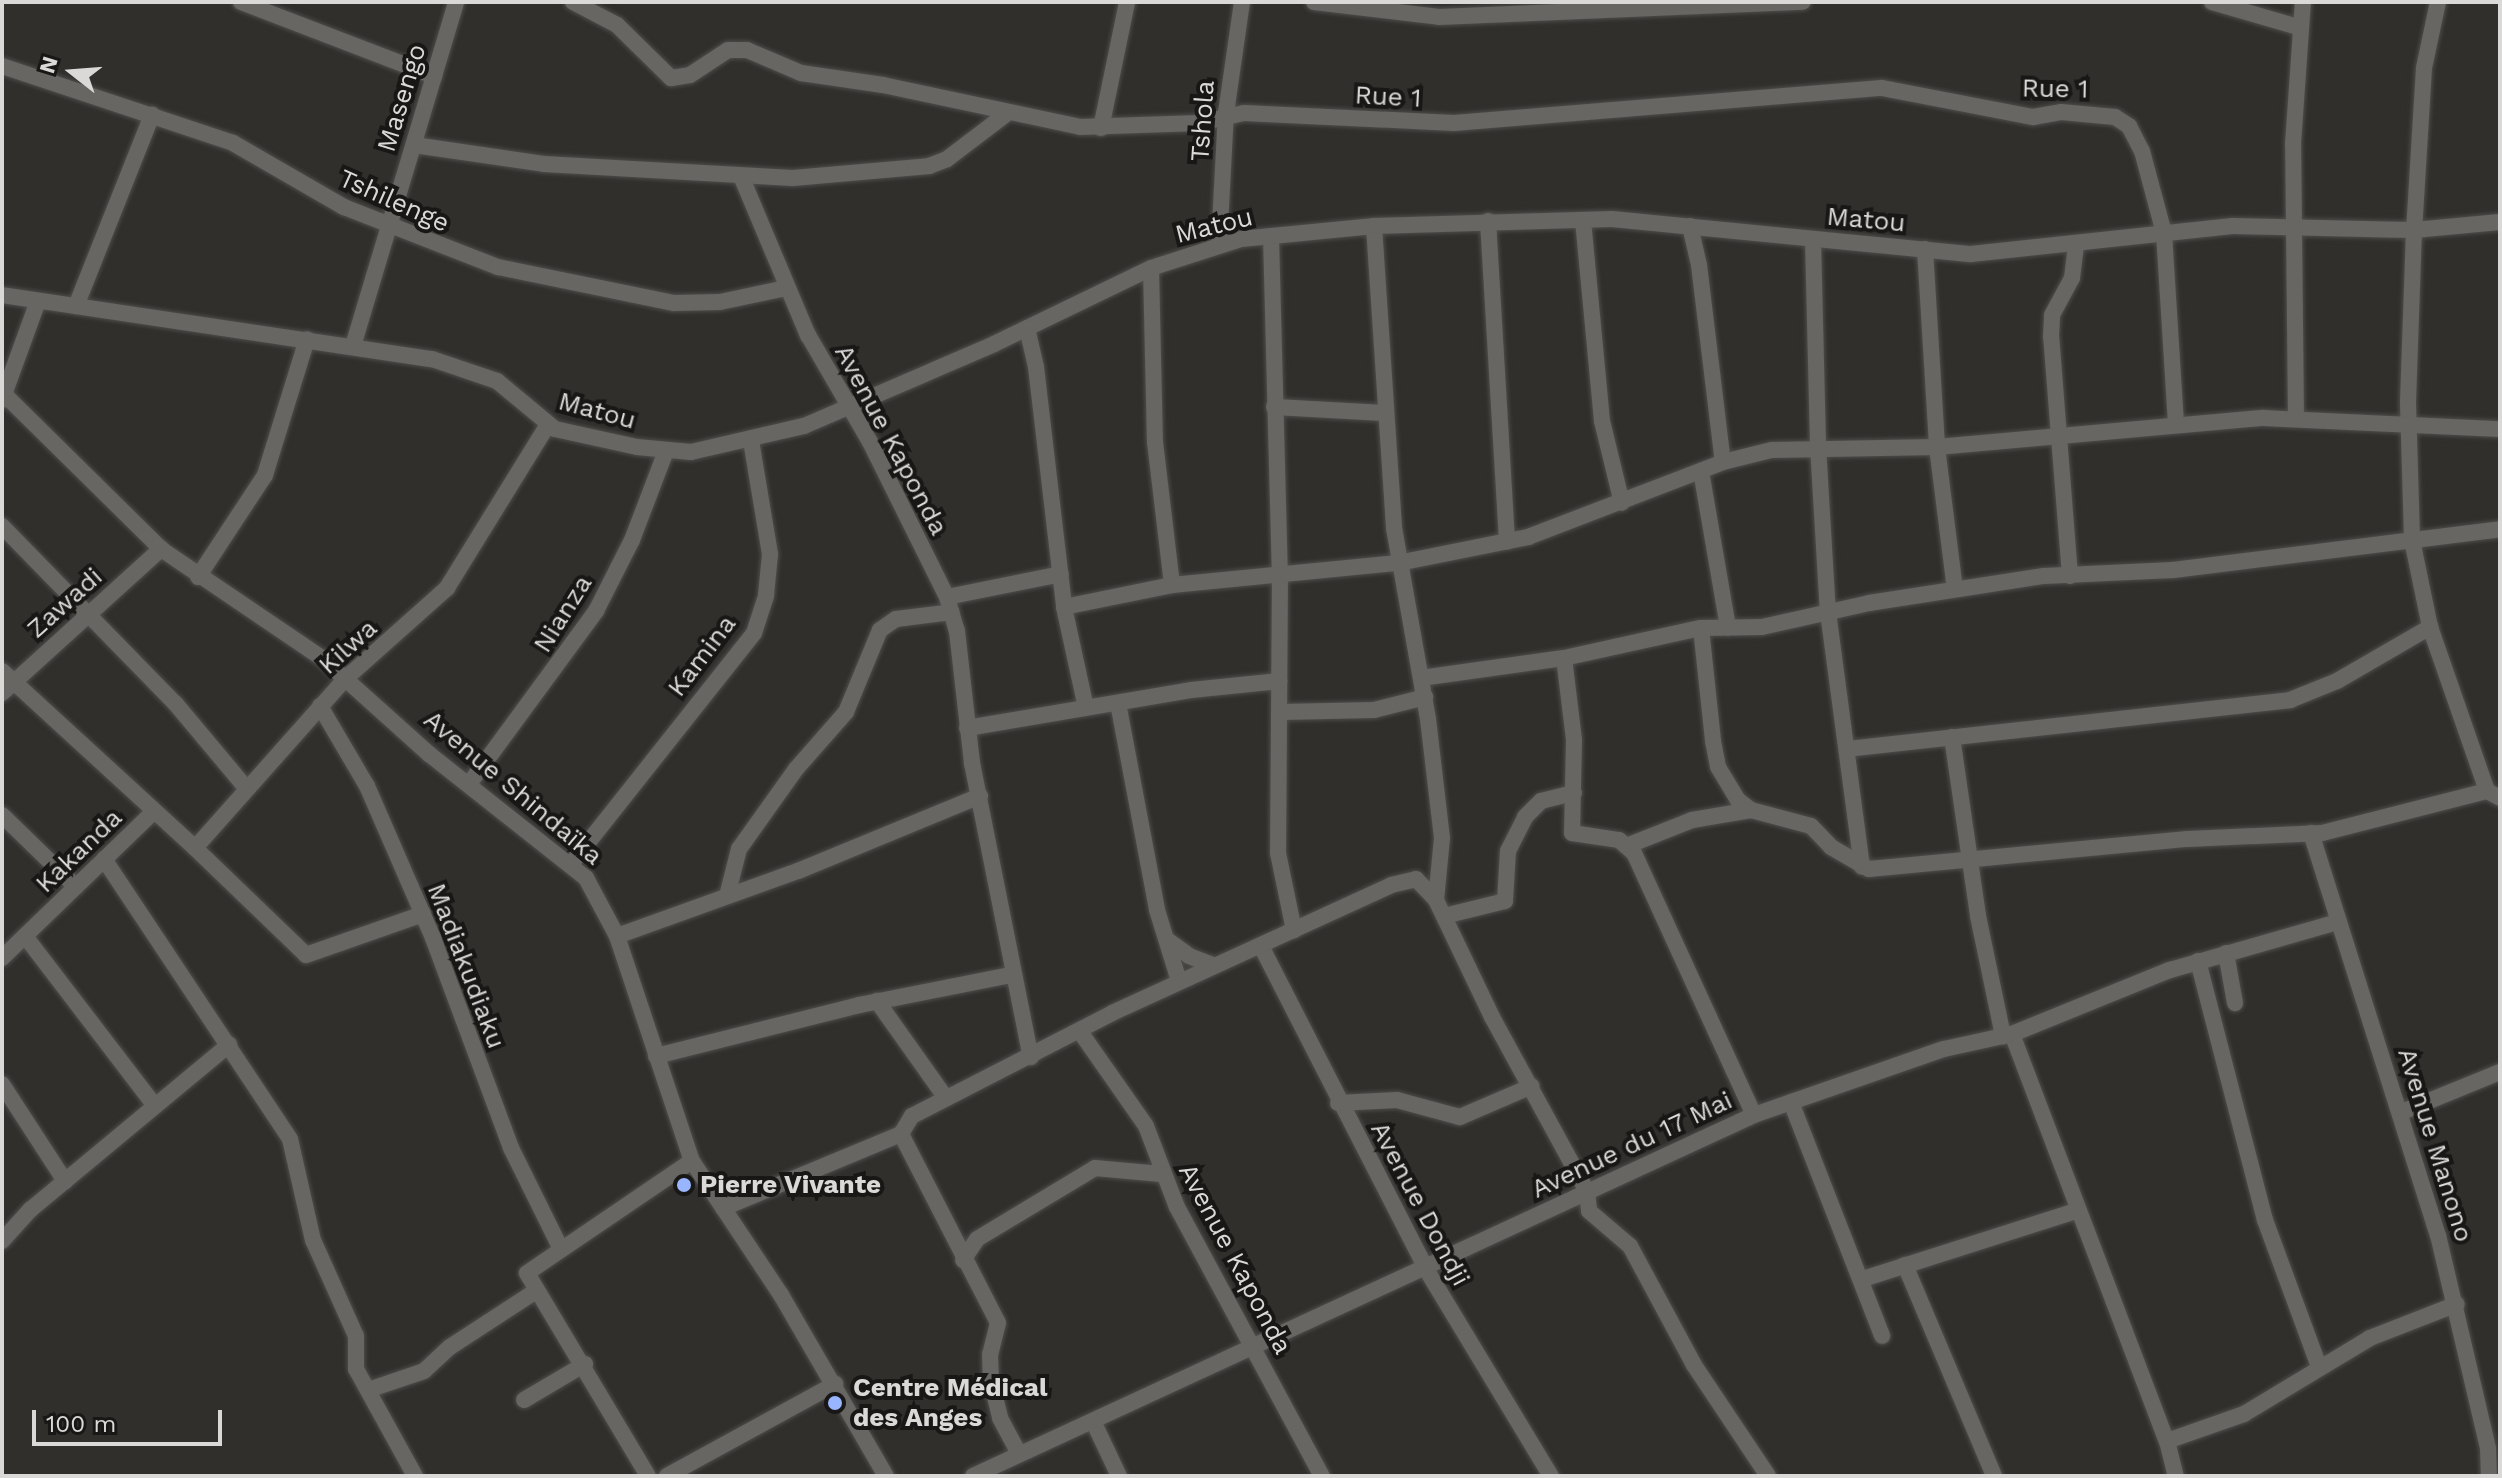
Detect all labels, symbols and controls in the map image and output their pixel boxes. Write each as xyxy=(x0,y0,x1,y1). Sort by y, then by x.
north arrow xyxy=(32,32,112,112)
street label: Masengo xyxy=(371,40,433,156)
text: N xyxy=(34,53,63,76)
street label: Rue 1 xyxy=(2021,73,2089,105)
street label: Tshola xyxy=(1185,79,1221,163)
street label: Rue 1 xyxy=(1354,80,1422,114)
street label: Tshilenge xyxy=(334,163,454,239)
street label: Matou xyxy=(1172,201,1256,251)
street label: Matou xyxy=(1825,201,1907,239)
street label: Avenue Kaponda xyxy=(828,339,954,541)
street label: Matou xyxy=(555,386,639,436)
street label: Zawadi xyxy=(21,561,109,645)
street label: Nianza xyxy=(527,570,599,658)
street label: Kamina xyxy=(661,609,743,703)
street label: Kilwa xyxy=(312,613,384,681)
street label: Avenue Shindaïka xyxy=(417,704,609,872)
street label: Kakanda xyxy=(29,802,129,900)
street label: Madiakudiaku xyxy=(420,879,512,1053)
street label: Avenue Manono xyxy=(2391,1044,2479,1246)
street label: Avenue du 17 Mai xyxy=(1526,1085,1738,1205)
street label: Avenue Dondji xyxy=(1364,1117,1476,1291)
street label: Avenue Kaponda xyxy=(1172,1158,1298,1360)
place label: Pierre Vivante xyxy=(700,1169,882,1201)
marker: Pierre Vivante xyxy=(675,1176,693,1194)
place label: Centre Médical des Anges xyxy=(853,1372,1047,1434)
marker: Centre Médical des Anges xyxy=(824,1392,846,1414)
scale bar xyxy=(36,1394,226,1444)
text: 100 m xyxy=(46,1410,116,1438)

